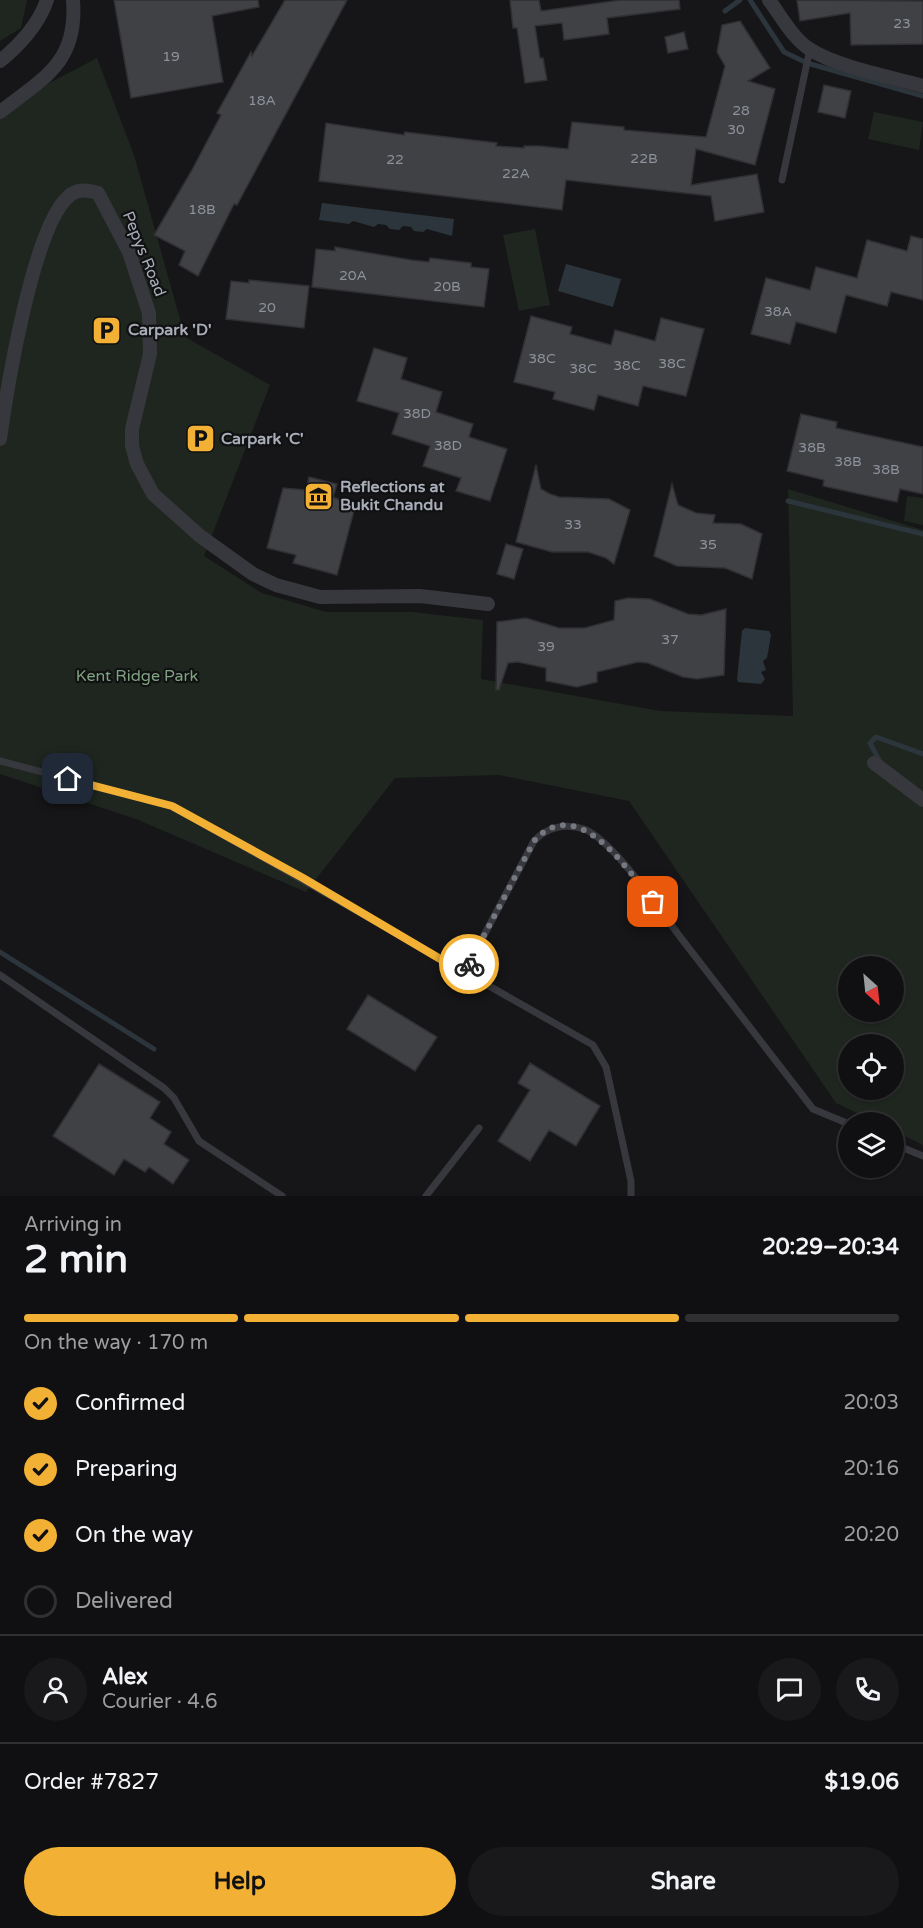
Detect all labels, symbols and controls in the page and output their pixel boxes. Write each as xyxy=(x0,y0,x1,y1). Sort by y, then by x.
house number: 23 xyxy=(893,15,911,32)
house number: 19 xyxy=(162,48,180,65)
house number: 18A xyxy=(248,92,276,109)
house number: 28 xyxy=(732,102,750,119)
house number: 30 xyxy=(727,121,745,138)
house number: 22B xyxy=(630,150,658,167)
house number: 22 xyxy=(386,151,404,168)
house number: 22A xyxy=(502,165,530,182)
house number: 18B xyxy=(188,201,216,218)
street label: Pepys Road xyxy=(118,208,170,300)
house number: 20A xyxy=(339,267,367,284)
house number: 20B xyxy=(433,278,461,295)
house number: 20 xyxy=(258,299,276,316)
house number: 38A xyxy=(764,303,792,320)
parking icon: Carpark 'D' xyxy=(91,314,123,346)
place label: Carpark 'D' xyxy=(128,320,211,340)
house number: 38C xyxy=(528,350,556,367)
house number: 38C xyxy=(658,355,686,372)
house number: 38C xyxy=(613,357,641,374)
house number: 38C xyxy=(569,360,597,377)
house number: 38D xyxy=(403,405,431,422)
parking icon: Carpark 'C' xyxy=(184,423,216,455)
place label: Carpark 'C' xyxy=(221,429,304,449)
house number: 38D xyxy=(434,437,462,454)
house number: 38B xyxy=(798,439,826,456)
house number: 38B xyxy=(834,453,862,470)
house number: 38B xyxy=(872,461,900,478)
place label: Reflections at Bukit Chandu xyxy=(340,477,445,515)
museum icon: Reflections at Bukit Chandu xyxy=(303,480,335,512)
house number: 33 xyxy=(564,516,582,533)
house number: 35 xyxy=(699,536,717,553)
house number: 37 xyxy=(661,631,679,648)
house number: 39 xyxy=(537,638,555,655)
park label: Kent Ridge Park xyxy=(76,666,199,686)
pin xyxy=(42,753,93,804)
icon: home xyxy=(51,762,84,795)
pin xyxy=(627,876,678,927)
icon: bag xyxy=(636,885,669,918)
courier xyxy=(439,934,499,994)
icon: bike xyxy=(453,948,486,981)
north arrow xyxy=(838,956,904,1022)
map controls xyxy=(838,956,904,1178)
button: locate xyxy=(838,1034,904,1100)
button: layers xyxy=(838,1112,904,1178)
text: Arriving in xyxy=(24,1213,122,1237)
text: 20:29–20:34 xyxy=(762,1234,899,1260)
text: 2 min xyxy=(24,1236,128,1283)
text: On the way · 170 m xyxy=(24,1331,208,1355)
icon: check xyxy=(24,1387,57,1420)
text: Confirmed xyxy=(75,1390,185,1416)
text: 20:03 xyxy=(844,1391,899,1415)
icon: check xyxy=(24,1453,57,1486)
text: Preparing xyxy=(75,1456,178,1482)
text: 20:16 xyxy=(844,1457,899,1481)
icon: check xyxy=(24,1519,57,1552)
text: On the way xyxy=(75,1522,193,1548)
text: 20:20 xyxy=(844,1523,899,1547)
text: Delivered xyxy=(75,1588,173,1614)
button: person xyxy=(24,1658,87,1721)
button: chat xyxy=(758,1658,821,1721)
button: phone xyxy=(836,1658,899,1721)
text: Alex xyxy=(102,1664,148,1690)
text: Courier · 4.6 xyxy=(102,1690,217,1714)
text: Order #7827 xyxy=(24,1769,159,1795)
text: $19.06 xyxy=(824,1769,899,1795)
button: Help xyxy=(24,1847,456,1916)
button: Share xyxy=(468,1847,899,1916)

